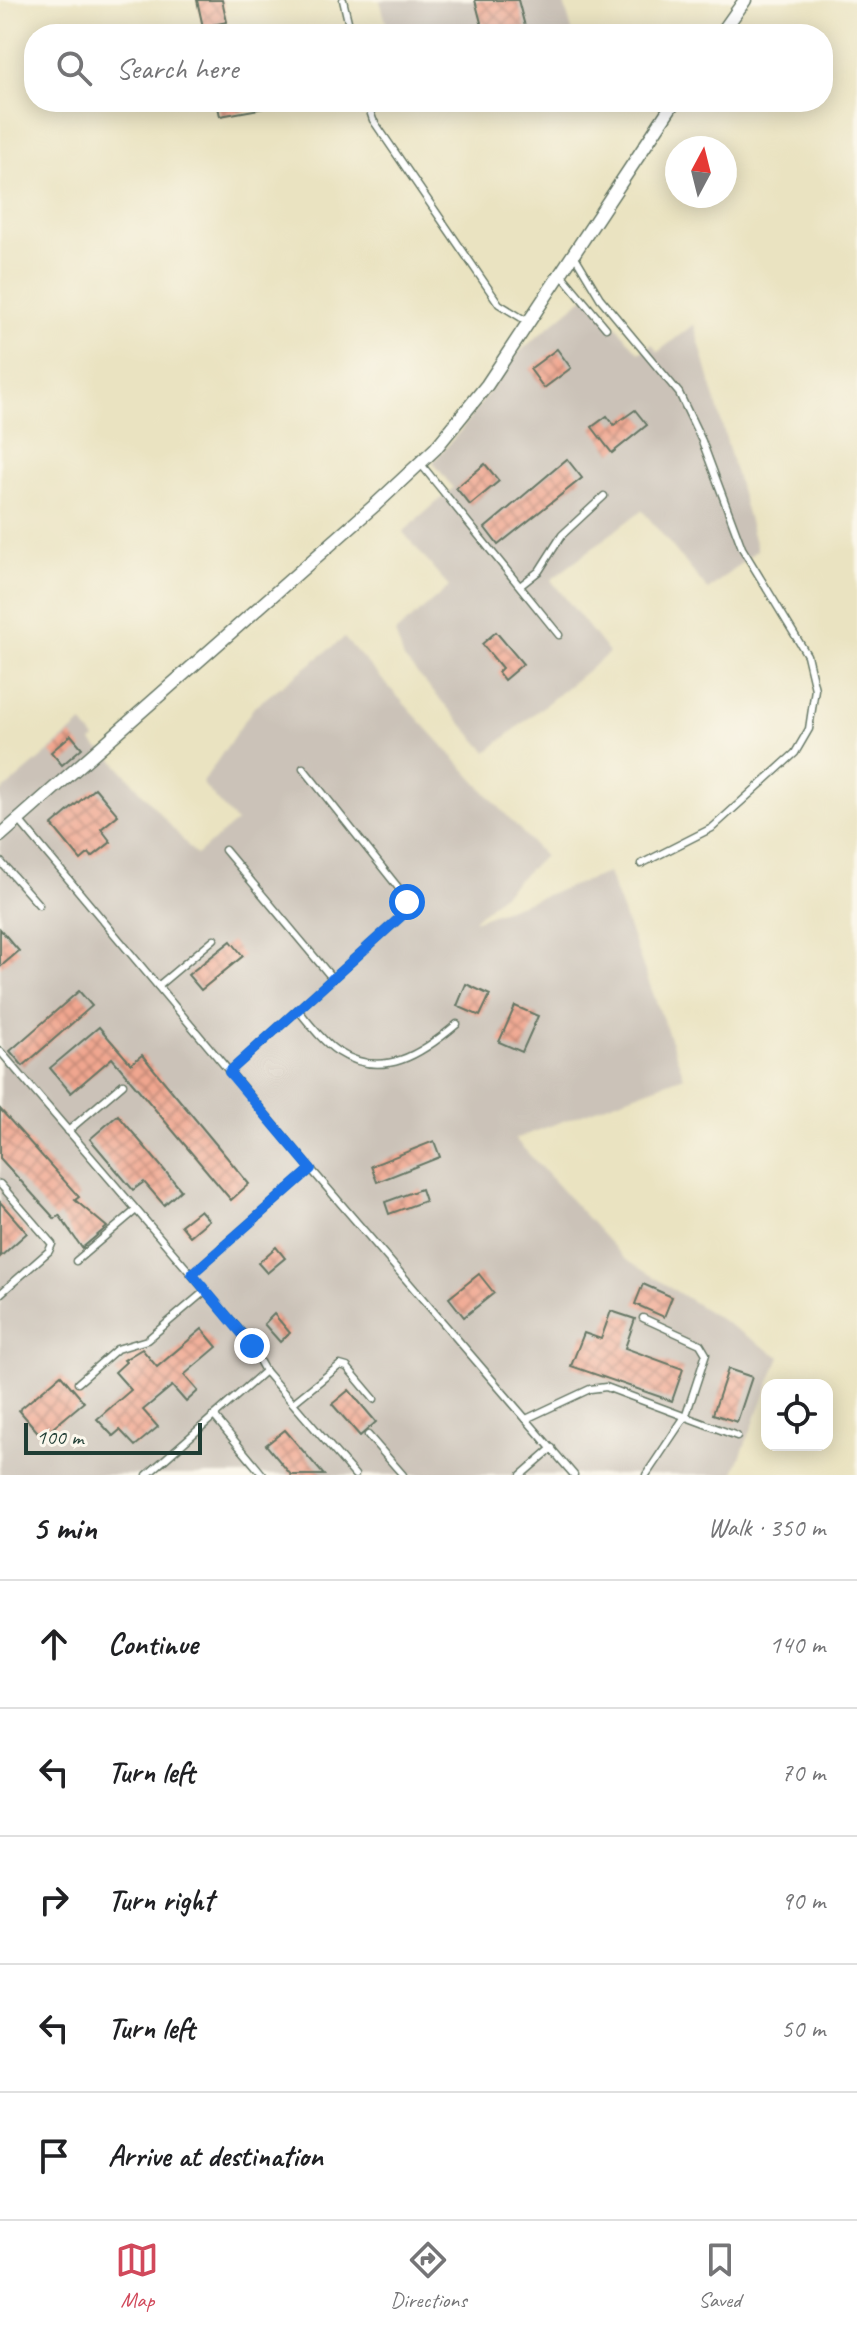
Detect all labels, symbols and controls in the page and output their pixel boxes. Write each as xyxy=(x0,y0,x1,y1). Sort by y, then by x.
search box xyxy=(24,24,833,112)
icon: search xyxy=(52,46,96,90)
text: Search here xyxy=(116,49,238,87)
north arrow xyxy=(665,136,737,208)
route start xyxy=(389,884,425,920)
route end xyxy=(234,1328,270,1364)
map controls xyxy=(761,1379,833,1451)
button: locate xyxy=(761,1379,833,1451)
scale bar xyxy=(24,1419,202,1455)
text: 100 m xyxy=(36,1423,83,1451)
text: 5 min xyxy=(32,1506,97,1549)
text: Walk · 350 m xyxy=(708,1511,825,1544)
icon: ahead xyxy=(32,1622,76,1666)
text: Continue xyxy=(108,1625,198,1663)
text: 140 m xyxy=(769,1628,825,1661)
icon: left xyxy=(32,1750,76,1794)
text: Turn left xyxy=(108,1753,195,1791)
text: 70 m xyxy=(781,1756,825,1789)
icon: right xyxy=(32,1878,76,1922)
text: Turn right xyxy=(108,1881,213,1919)
text: 90 m xyxy=(781,1884,825,1917)
icon: left xyxy=(32,2006,76,2050)
text: Turn left xyxy=(108,2009,195,2047)
text: 50 m xyxy=(781,2012,825,2045)
icon: arrive xyxy=(32,2134,76,2178)
text: Arrive at destination xyxy=(108,2137,323,2175)
tab: Map xyxy=(115,2238,159,2314)
tab: Directions xyxy=(390,2238,467,2314)
tab: Saved xyxy=(698,2238,742,2314)

